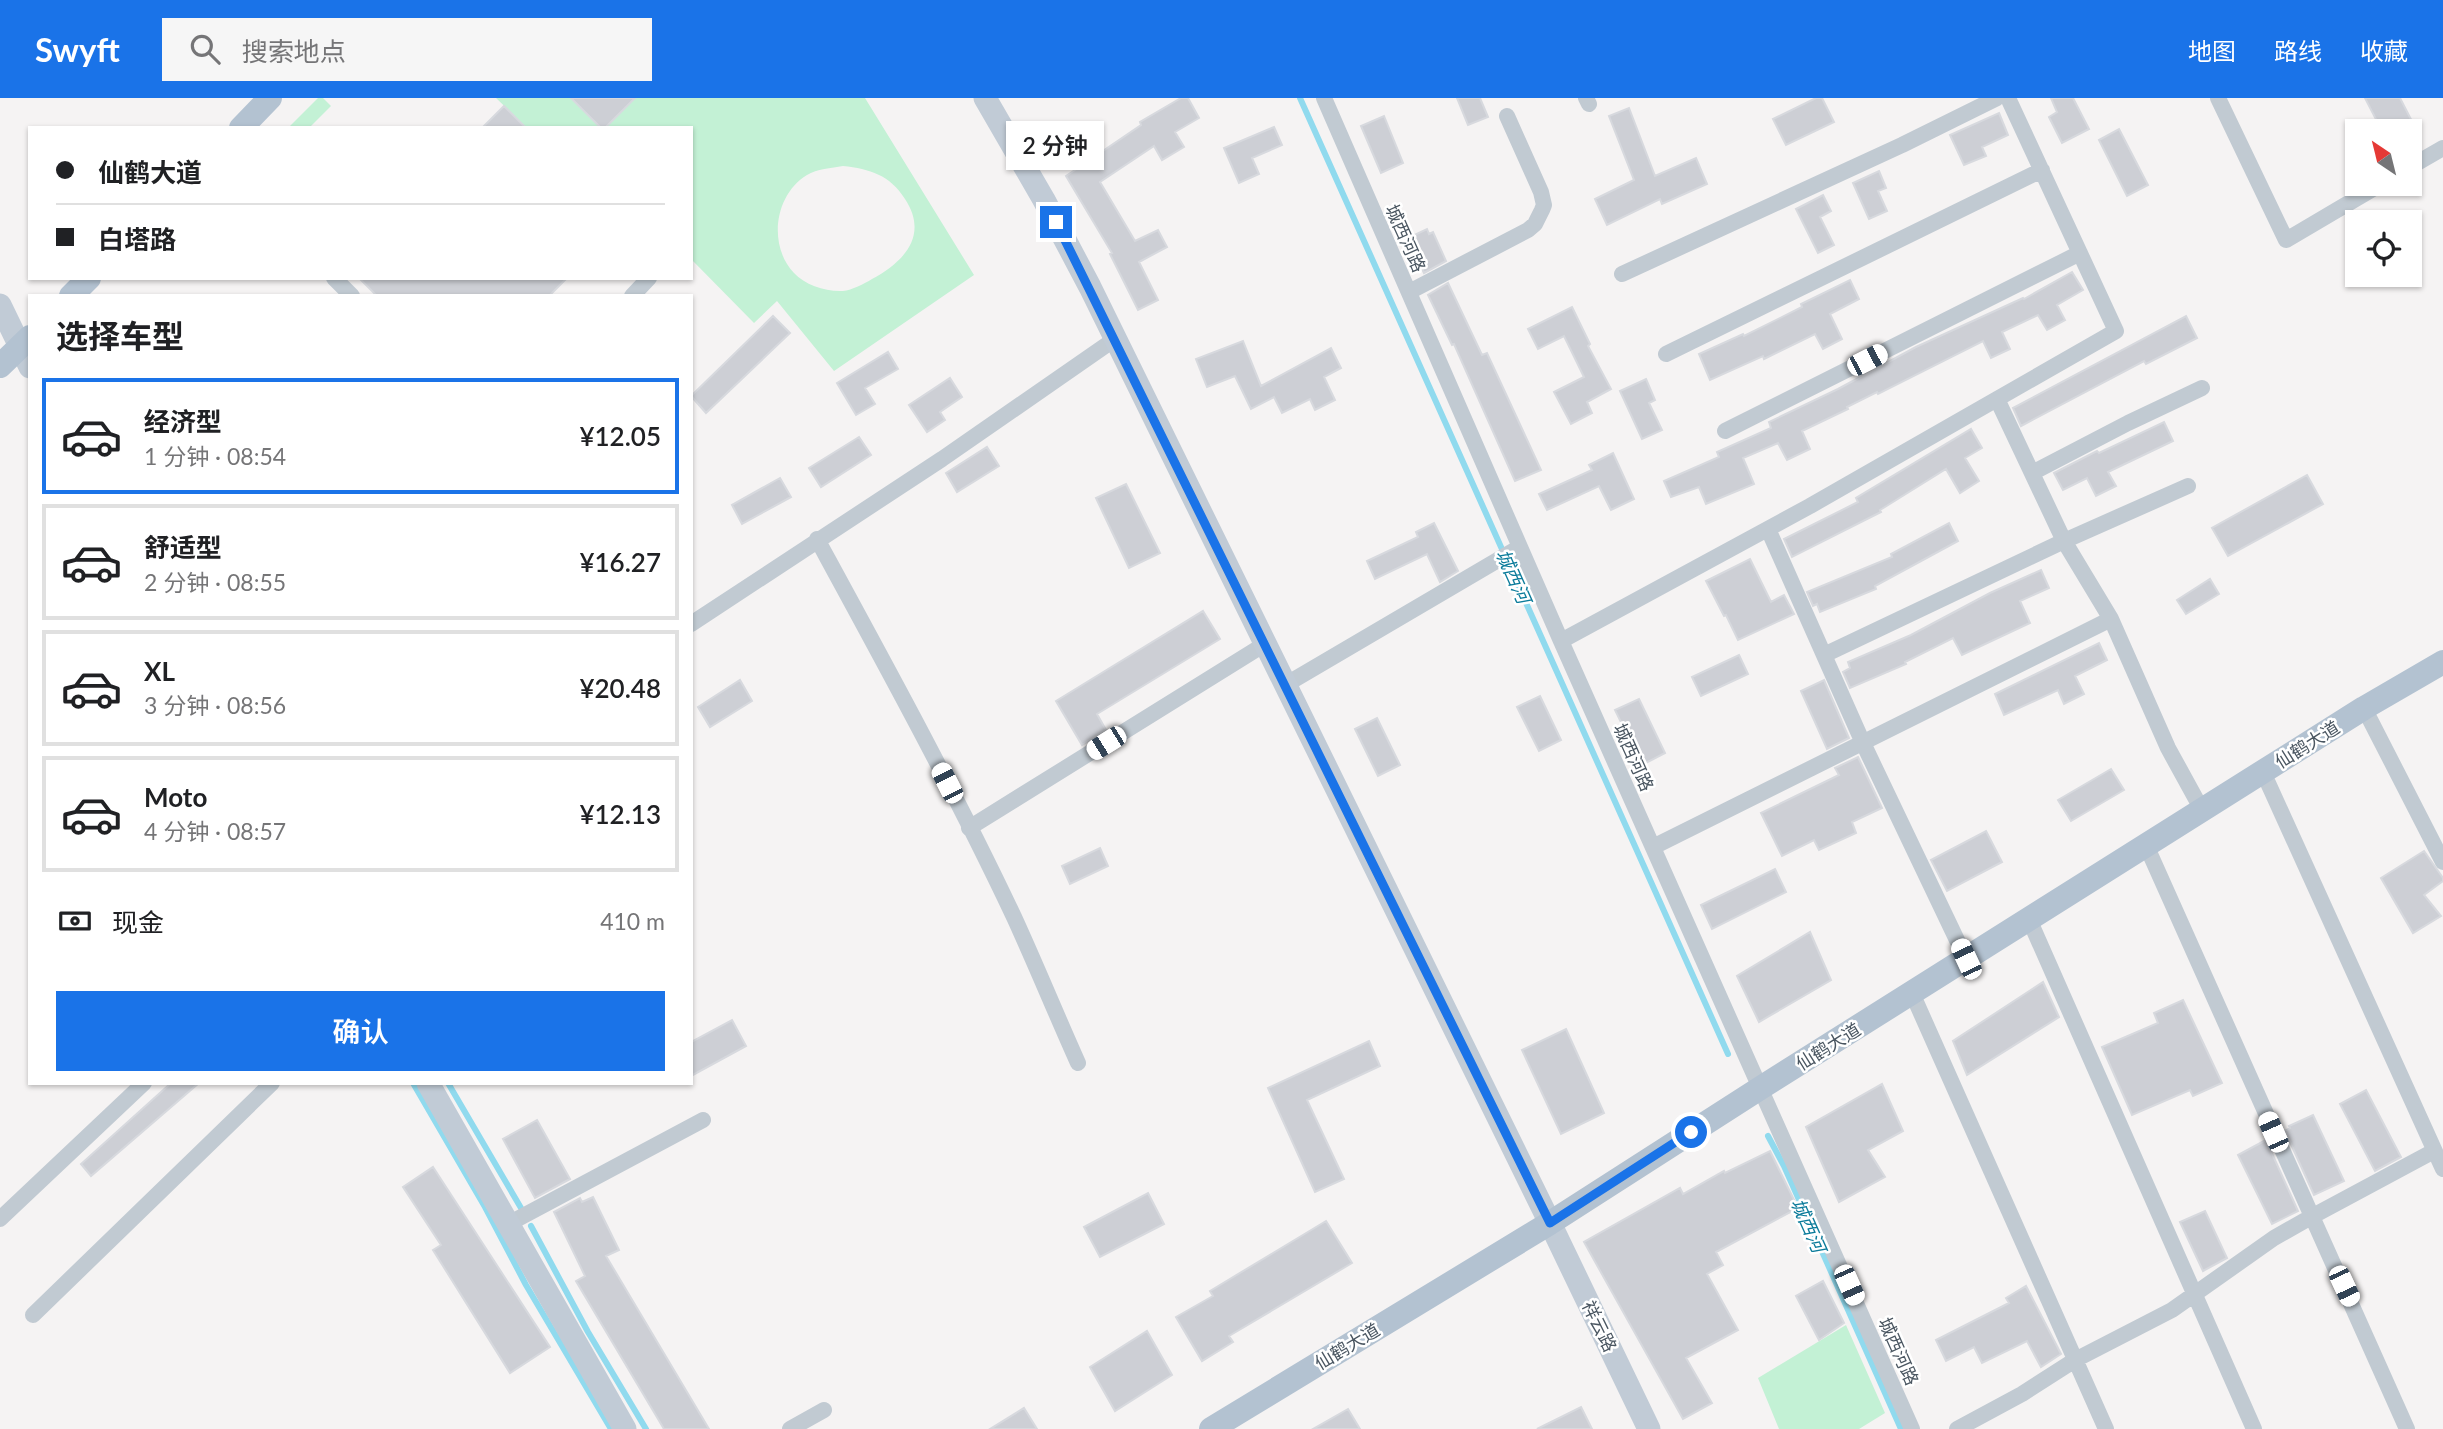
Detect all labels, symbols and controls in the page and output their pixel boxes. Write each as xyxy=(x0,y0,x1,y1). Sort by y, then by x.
search box xyxy=(162,18,652,81)
text: Swyft xyxy=(35,29,120,69)
icon: search xyxy=(186,30,224,68)
text: 搜索地点 xyxy=(242,35,346,67)
text: 地图 xyxy=(2188,36,2236,65)
text: 路线 xyxy=(2274,36,2322,65)
text: 收藏 xyxy=(2360,36,2408,65)
north arrow xyxy=(2345,119,2422,196)
map controls xyxy=(2345,119,2422,287)
callout: 2 分钟 xyxy=(1007,121,1105,170)
text: 2 分钟 xyxy=(1022,131,1088,159)
text: 仙鹤大道 xyxy=(98,156,202,188)
street label: 城西河路 xyxy=(1381,201,1431,275)
route end xyxy=(1040,206,1072,238)
button: locate xyxy=(2345,210,2422,287)
text: 白塔路 xyxy=(98,223,176,255)
text: 选择车型 xyxy=(56,316,184,355)
car xyxy=(1844,341,1891,379)
icon: car xyxy=(60,405,123,468)
text: 经济型 xyxy=(144,405,222,437)
text: ¥12.05 xyxy=(579,420,661,452)
text: 1 分钟 · 08:54 xyxy=(144,442,286,470)
icon: car xyxy=(60,531,123,594)
text: 舒适型 xyxy=(144,531,222,563)
water label: 城西河 xyxy=(1492,545,1538,610)
text: ¥16.27 xyxy=(579,546,661,578)
text: 2 分钟 · 08:55 xyxy=(144,568,286,596)
text: XL xyxy=(144,655,175,687)
icon: car xyxy=(60,657,123,720)
text: ¥20.48 xyxy=(579,672,661,704)
text: 3 分钟 · 08:56 xyxy=(144,691,286,719)
street label: 仙鹤大道 xyxy=(2271,716,2343,772)
street label: 城西河路 xyxy=(1609,720,1659,794)
car xyxy=(1083,723,1130,763)
car xyxy=(929,760,966,806)
text: Moto xyxy=(144,781,207,813)
icon: car xyxy=(60,783,123,846)
text: ¥12.13 xyxy=(579,798,661,830)
text: 4 分钟 · 08:57 xyxy=(144,817,286,845)
icon: cash xyxy=(56,902,94,940)
text: 现金 xyxy=(112,906,164,938)
text: 410 m xyxy=(600,907,665,935)
car xyxy=(1948,936,1985,982)
button: 确认 xyxy=(56,991,665,1071)
street label: 仙鹤大道 xyxy=(1792,1018,1864,1074)
car xyxy=(2255,1109,2292,1155)
route start xyxy=(1675,1116,1707,1148)
water label: 城西河 xyxy=(1787,1194,1833,1259)
car xyxy=(1831,1262,1868,1308)
car xyxy=(2326,1263,2363,1309)
street label: 祥云路 xyxy=(1578,1297,1622,1355)
street label: 城西河路 xyxy=(1874,1314,1924,1388)
street label: 仙鹤大道 xyxy=(1310,1318,1384,1374)

